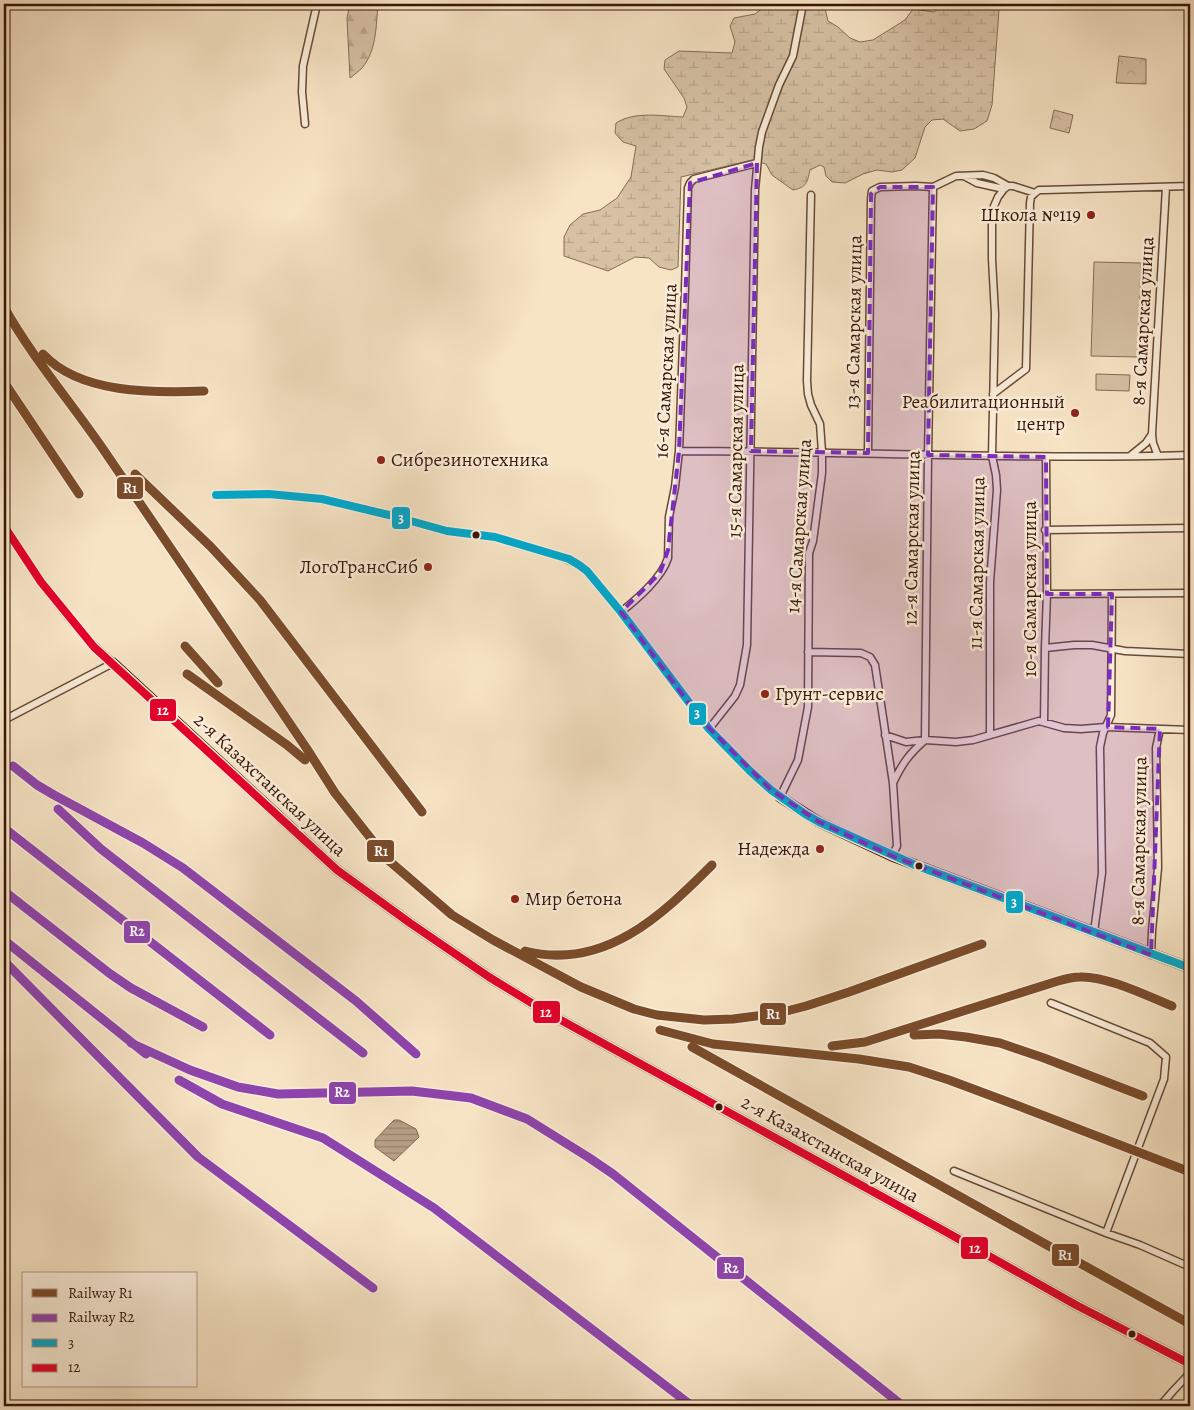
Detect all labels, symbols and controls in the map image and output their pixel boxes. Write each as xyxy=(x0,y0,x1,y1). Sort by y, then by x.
place label: Школа №119 xyxy=(980,202,1081,228)
marker: Школа №119 xyxy=(1085,209,1097,221)
street label: 13-я Самарская улица xyxy=(839,234,869,409)
street label: 8-я Самарская улица xyxy=(1126,236,1160,406)
street label: 16-я Самарская улица xyxy=(648,283,684,459)
street label: 15-я Самарская улица xyxy=(721,363,751,538)
place label: Реабилитационный центр xyxy=(902,389,1065,437)
marker: Реабилитационный центр xyxy=(1069,407,1081,419)
street label: 14-я Самарская улица xyxy=(780,438,818,614)
place label: Сибрезинотехника xyxy=(391,447,549,473)
street label: 12-я Самарская улица xyxy=(897,450,927,626)
marker: Сибрезинотехника xyxy=(375,454,387,466)
line badge: R1 xyxy=(116,476,144,500)
street label: 11-я Самарская улица xyxy=(962,476,992,650)
text: R1 xyxy=(123,479,137,498)
street label: 10-я Самарская улица xyxy=(1017,501,1043,677)
line badge: 3 xyxy=(391,506,411,530)
text: 3 xyxy=(398,509,404,528)
unlabelled marker xyxy=(471,530,481,540)
place label: ЛогоТрансСиб xyxy=(300,554,418,580)
marker: ЛогоТрансСиб xyxy=(422,561,434,573)
place label: Грунт-сервис xyxy=(775,681,884,707)
marker: Грунт-сервис xyxy=(759,688,771,700)
line badge: 12 xyxy=(149,698,177,722)
text: 12 xyxy=(157,701,169,720)
line badge: 3 xyxy=(688,702,707,726)
text: 3 xyxy=(694,704,700,723)
street label: 2-я Казахстанская улица xyxy=(188,707,352,863)
street label: 8-я Самарская улица xyxy=(1125,756,1153,926)
place label: Надежда xyxy=(737,836,810,862)
line badge: R1 xyxy=(366,839,395,863)
text: R1 xyxy=(374,842,388,861)
marker: Надежда xyxy=(814,843,826,855)
unlabelled marker xyxy=(914,861,924,871)
place label: Мир бетона xyxy=(525,886,623,912)
line badge: 3 xyxy=(1005,890,1024,914)
marker: Мир бетона xyxy=(509,893,521,905)
text: 3 xyxy=(1011,893,1017,912)
line badge: R2 xyxy=(123,920,151,944)
text: R2 xyxy=(129,922,145,941)
line badge: 12 xyxy=(532,1000,561,1024)
line badge: R1 xyxy=(759,1002,787,1026)
text: 12 xyxy=(540,1003,552,1022)
text: R1 xyxy=(766,1005,780,1024)
line badge: R2 xyxy=(328,1081,357,1105)
text: R2 xyxy=(334,1083,350,1102)
street label: 2-я Казахстанская улица xyxy=(736,1089,924,1209)
unlabelled marker xyxy=(714,1102,724,1112)
line badge: 12 xyxy=(960,1236,989,1260)
text: 12 xyxy=(969,1239,981,1258)
line badge: R1 xyxy=(1051,1243,1080,1267)
text: R1 xyxy=(1058,1246,1072,1265)
line badge: R2 xyxy=(716,1256,745,1280)
text: R2 xyxy=(723,1259,739,1278)
legend xyxy=(22,1272,198,1388)
text: Railway R1 xyxy=(68,1283,133,1303)
text: Railway R2 xyxy=(68,1307,135,1327)
unlabelled marker xyxy=(1127,1329,1137,1339)
text: 3 xyxy=(68,1333,74,1353)
text: 12 xyxy=(68,1357,80,1377)

